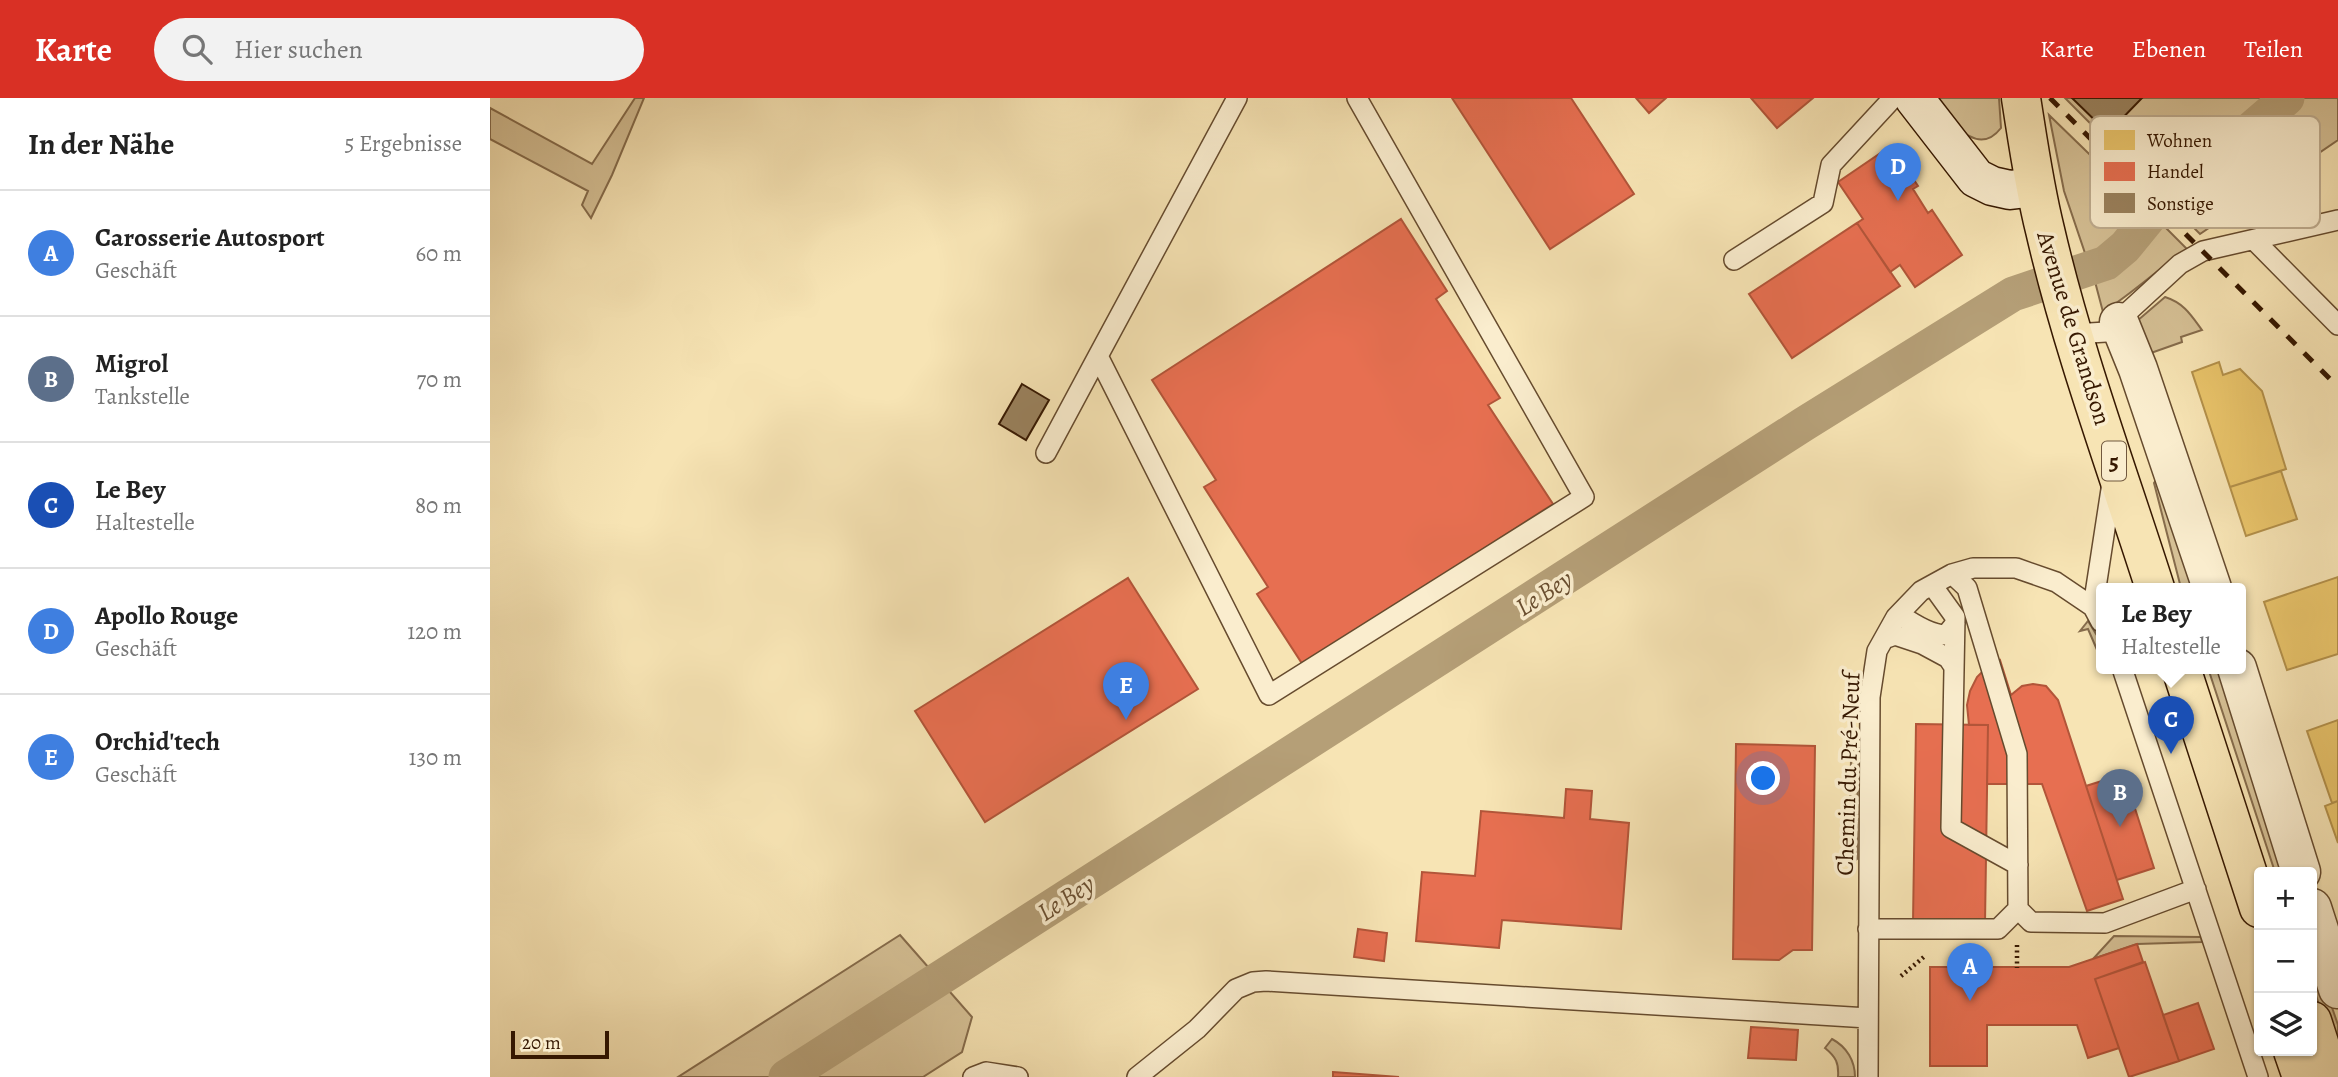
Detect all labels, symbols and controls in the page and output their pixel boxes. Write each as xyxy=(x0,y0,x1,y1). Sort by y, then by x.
search box xyxy=(154,18,644,81)
text: Karte xyxy=(35,27,112,72)
icon: search xyxy=(178,30,216,68)
text: Hier suchen xyxy=(234,32,363,67)
text: Karte xyxy=(2040,33,2094,65)
text: Ebenen xyxy=(2132,33,2206,65)
text: Teilen xyxy=(2244,33,2303,65)
legend xyxy=(2090,116,2320,228)
text: In der Nähe xyxy=(28,124,174,164)
text: 5 Ergebnisse xyxy=(344,128,462,159)
text: Wohnen xyxy=(2146,128,2212,154)
pin: D xyxy=(1875,143,1921,201)
text: Handel xyxy=(2147,159,2204,185)
text: Sonstige xyxy=(2147,191,2214,217)
text: Carosserie Autosport xyxy=(95,220,325,255)
street label: Avenue de Grandson xyxy=(2029,226,2119,429)
text: A xyxy=(44,238,58,269)
text: 60 m xyxy=(415,238,462,269)
text: Geschäft xyxy=(95,255,177,286)
text: Migrol xyxy=(95,346,168,381)
text: B xyxy=(44,364,58,395)
text: 70 m xyxy=(416,364,462,395)
text: Tankstelle xyxy=(95,381,190,412)
road number: 5 xyxy=(2102,442,2126,480)
text: Le Bey xyxy=(95,472,166,507)
text: C xyxy=(44,490,58,521)
text: 80 m xyxy=(415,490,462,521)
text: Haltestelle xyxy=(95,507,195,538)
water label: Le Bey xyxy=(1509,562,1579,624)
popup xyxy=(2096,583,2246,674)
text: Le Bey xyxy=(2121,596,2192,631)
text: Apollo Rouge xyxy=(95,598,238,633)
text: D xyxy=(43,616,59,647)
text: 120 m xyxy=(407,616,462,647)
text: Haltestelle xyxy=(2121,631,2221,662)
text: Geschäft xyxy=(95,633,177,664)
pin: E xyxy=(1103,662,1149,720)
street label: Chemin du Pré-Neuf xyxy=(1828,669,1868,876)
pin: C xyxy=(2148,696,2194,754)
text: Orchid'tech xyxy=(95,724,220,759)
text: E xyxy=(44,742,58,773)
text: 130 m xyxy=(409,742,462,773)
text: Geschäft xyxy=(95,759,177,790)
your location xyxy=(1746,761,1780,795)
pin: B xyxy=(2097,769,2143,827)
water label: Le Bey xyxy=(1031,867,1101,929)
map controls xyxy=(2254,867,2317,1056)
button: + xyxy=(2254,867,2317,930)
button: − xyxy=(2254,930,2317,993)
pin: A xyxy=(1947,943,1993,1001)
button: layers xyxy=(2254,993,2317,1056)
scale bar xyxy=(511,1028,609,1060)
text: 20 m xyxy=(522,1030,561,1056)

